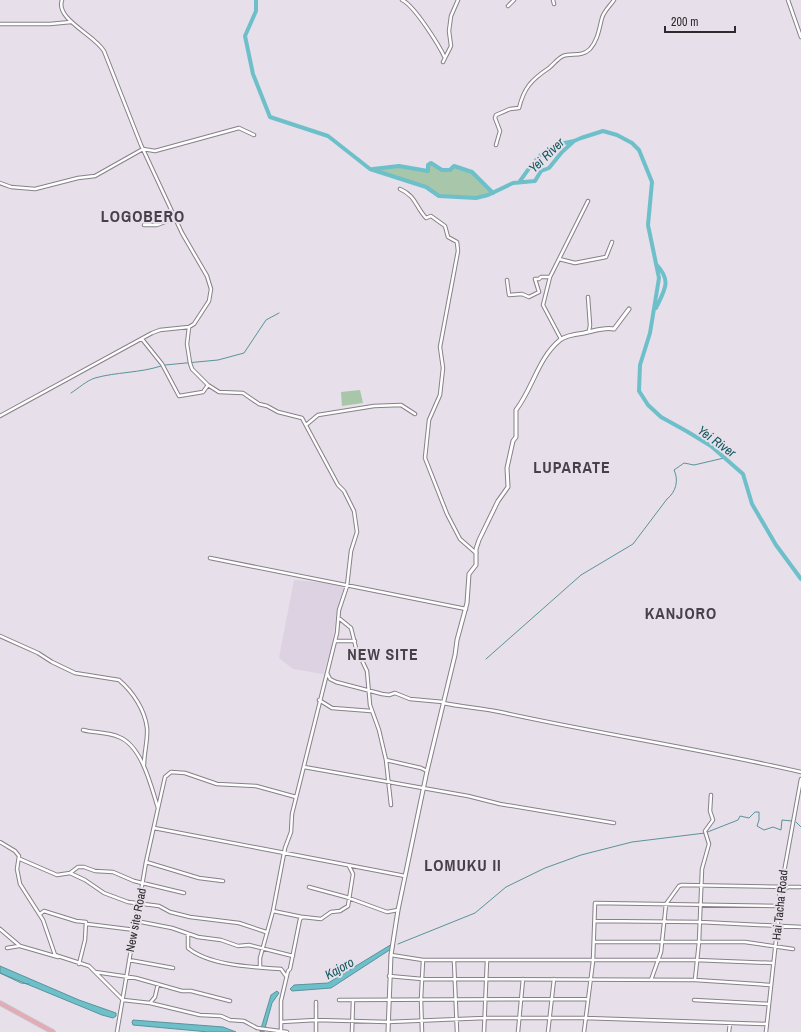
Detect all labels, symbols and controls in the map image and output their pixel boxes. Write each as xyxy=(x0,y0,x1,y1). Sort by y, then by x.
scale bar xyxy=(665,8,735,34)
text: 200 m xyxy=(671,14,698,30)
water label: Yei River xyxy=(525,134,568,176)
district label: LOGOBERO xyxy=(101,205,185,227)
water label: Yei River xyxy=(694,422,740,461)
district label: LUPARATE xyxy=(533,456,611,478)
district label: KANJORO xyxy=(645,602,717,624)
district label: NEW SITE xyxy=(347,643,419,665)
district label: LOMUKU II xyxy=(424,854,502,876)
street label: Hai Tacha Road xyxy=(768,869,792,941)
street label: New site Road xyxy=(122,887,150,953)
water label: Kajoro xyxy=(322,954,357,983)

